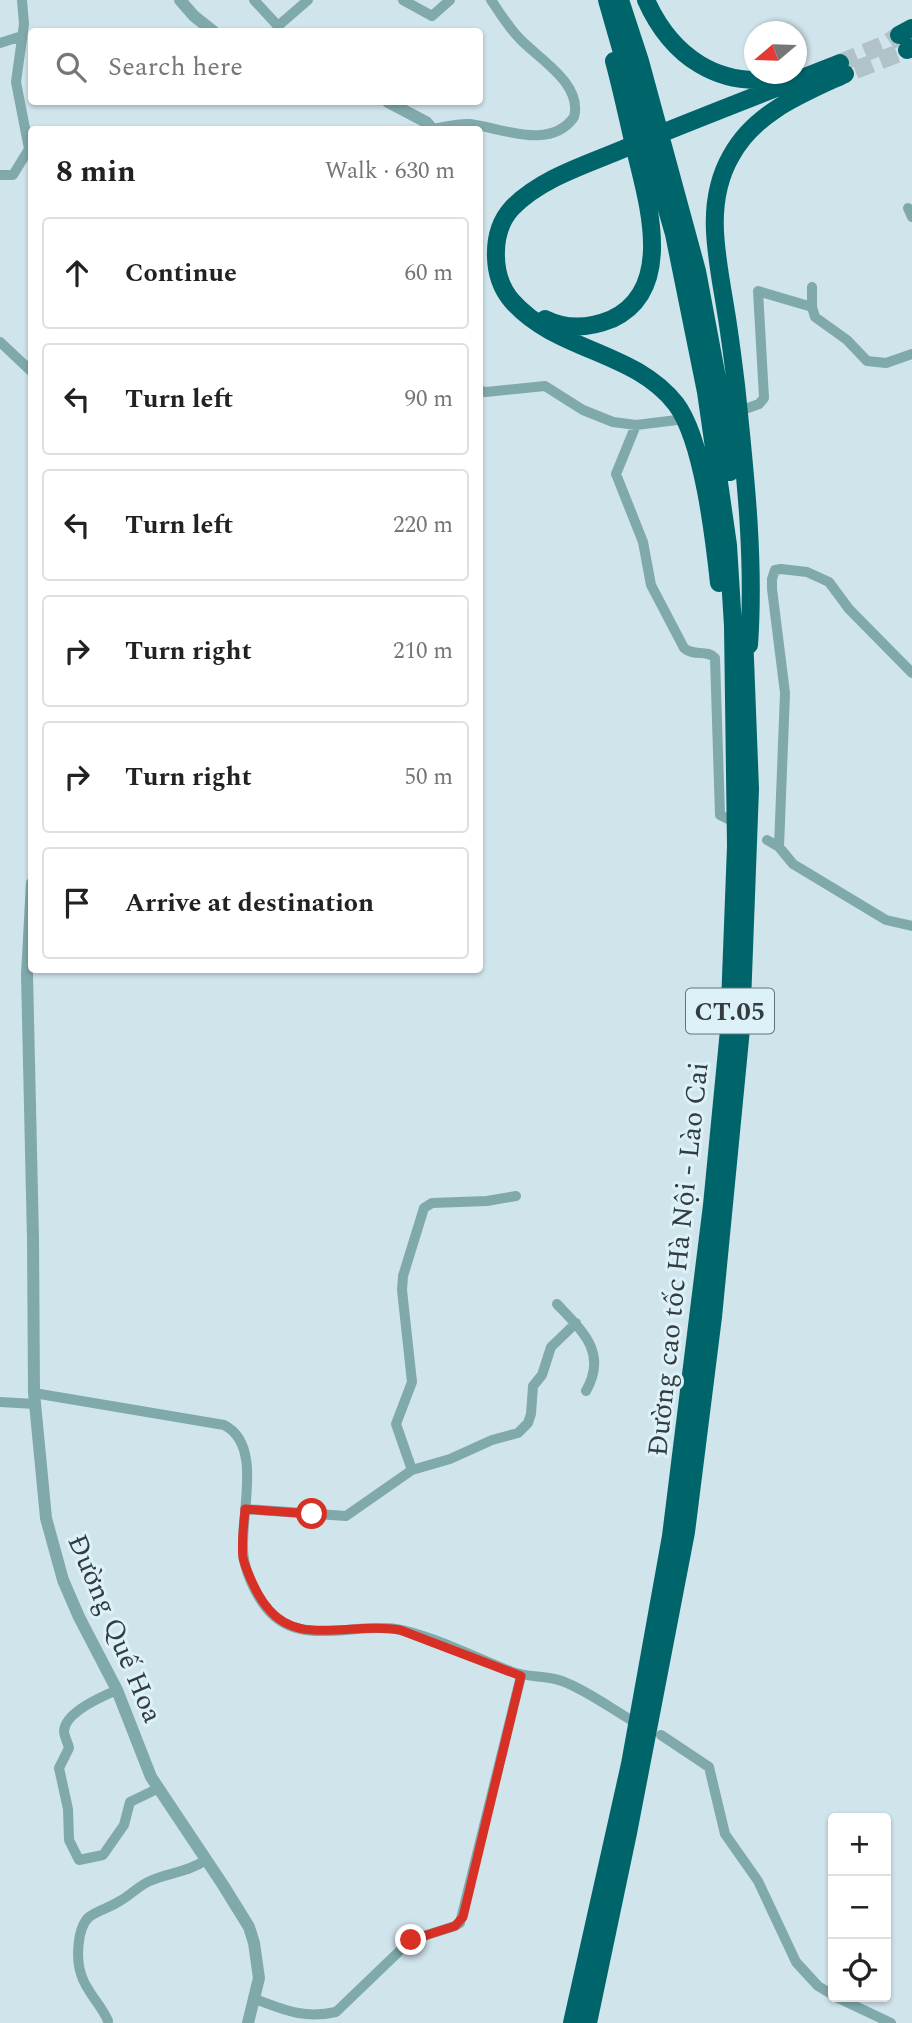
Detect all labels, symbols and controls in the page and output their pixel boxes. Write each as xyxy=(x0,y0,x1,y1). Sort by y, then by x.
north arrow xyxy=(744,21,807,84)
search box xyxy=(28,28,483,105)
text: Search here xyxy=(108,47,243,87)
icon: search xyxy=(52,48,90,86)
text: 8 min xyxy=(56,149,136,195)
text: Walk · 630 m xyxy=(325,154,455,189)
text: Continue xyxy=(125,253,237,293)
icon: ahead xyxy=(58,254,96,292)
text: 60 m xyxy=(404,256,453,291)
text: Turn left xyxy=(125,379,233,419)
icon: left xyxy=(58,380,96,418)
text: 90 m xyxy=(404,382,453,417)
text: Turn left xyxy=(125,505,233,545)
icon: left xyxy=(58,506,96,544)
text: 220 m xyxy=(393,508,453,543)
text: Turn right xyxy=(125,631,252,671)
icon: right xyxy=(58,632,96,670)
text: 210 m xyxy=(393,634,453,669)
text: Turn right xyxy=(125,757,252,797)
icon: right xyxy=(58,758,96,796)
text: 50 m xyxy=(404,760,453,795)
text: Arrive at destination xyxy=(125,883,374,923)
icon: arrive xyxy=(58,884,96,922)
road number: CT.05 xyxy=(686,988,774,1034)
street label: Đường cao tốc Hà Nội - Lào Cai xyxy=(636,1060,721,1458)
route start xyxy=(296,1498,327,1529)
street label: Đường Quế Hoa xyxy=(55,1527,174,1730)
map controls xyxy=(828,1813,891,2002)
button: + xyxy=(828,1813,891,1876)
button: − xyxy=(828,1876,891,1939)
route end xyxy=(395,1924,426,1955)
button: locate xyxy=(828,1939,891,2002)

